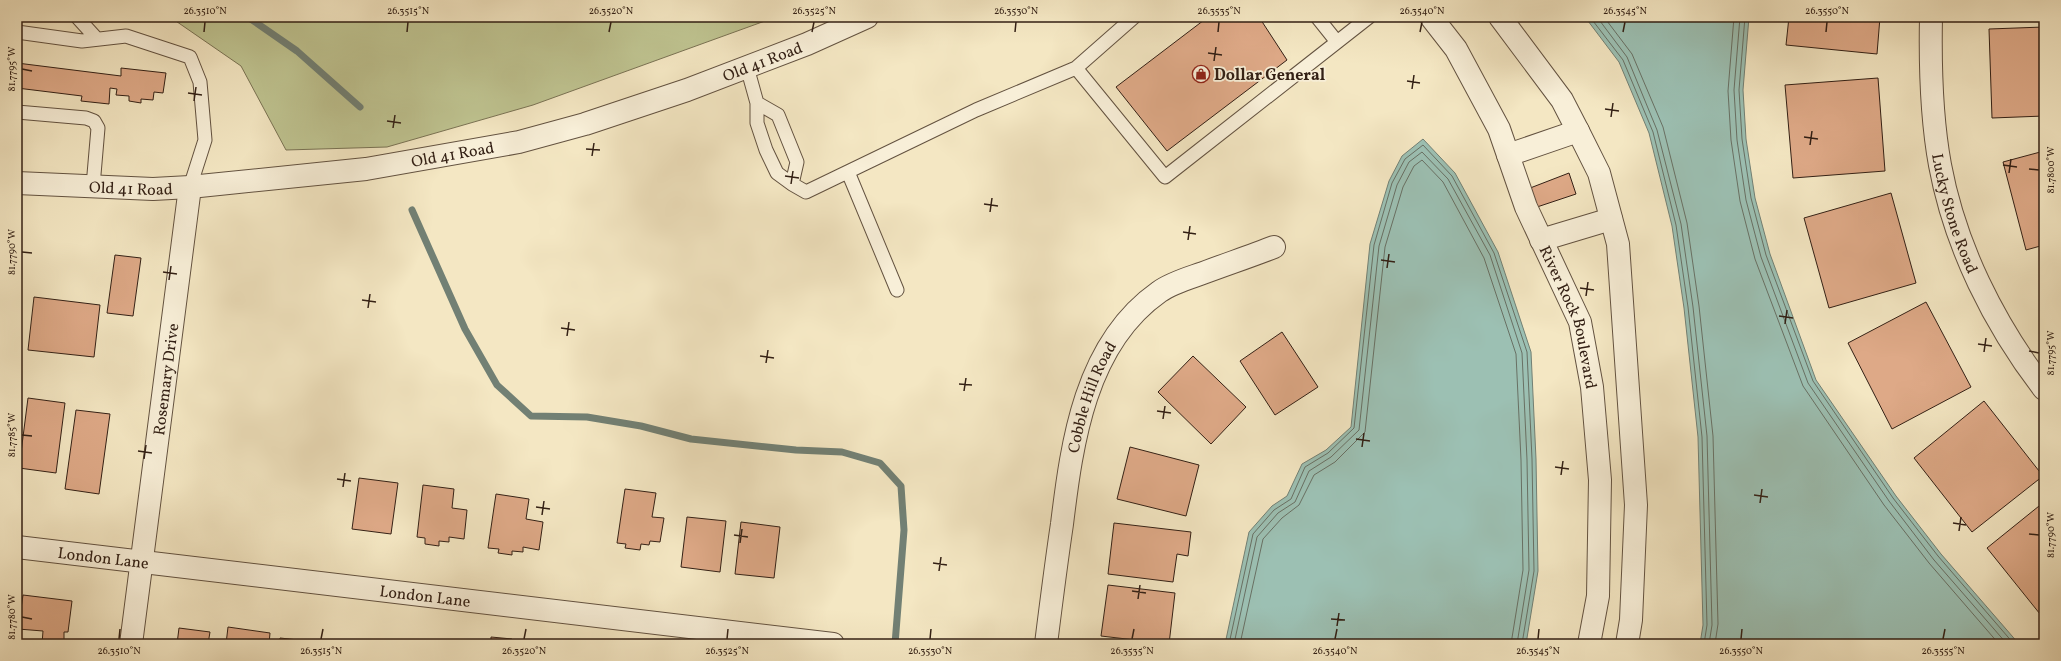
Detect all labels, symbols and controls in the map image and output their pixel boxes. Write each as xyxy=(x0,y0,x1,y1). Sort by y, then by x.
text: 26.3510°N xyxy=(183,4,227,18)
text: 26.3515°N xyxy=(387,4,430,18)
text: 26.3520°N xyxy=(589,4,634,18)
text: 26.3525°N xyxy=(792,4,836,18)
text: 26.3530°N xyxy=(994,4,1039,18)
text: 26.3535°N xyxy=(1197,4,1241,18)
text: 26.3540°N xyxy=(1399,4,1445,18)
text: 26.3545°N xyxy=(1603,4,1648,18)
text: 26.3550°N xyxy=(1805,4,1850,18)
street label: Old 41 Road xyxy=(720,38,806,88)
text: 81.7795°W xyxy=(5,47,19,91)
shop icon: Dollar General xyxy=(1191,64,1211,84)
place label: Dollar General xyxy=(1214,65,1326,87)
street label: Old 41 Road xyxy=(410,138,496,174)
text: 81.7800°W xyxy=(2044,146,2058,194)
street label: Lucky Stone Road xyxy=(1925,152,1982,277)
street label: Old 41 Road xyxy=(88,177,173,202)
text: 81.7790°W xyxy=(5,229,19,275)
street label: River Rock Boulevard xyxy=(1533,242,1601,391)
street label: Rosemary Drive xyxy=(149,322,185,437)
text: 81.7795°W xyxy=(2044,331,2058,375)
street label: Cobble Hill Road xyxy=(1064,338,1123,455)
text: 81.7785°W xyxy=(5,413,19,457)
text: 81.7790°W xyxy=(2044,512,2058,558)
street label: London Lane xyxy=(56,543,150,576)
street label: London Lane xyxy=(378,581,472,614)
text: 81.7780°W xyxy=(5,594,19,640)
text: 26.3510°N xyxy=(97,644,141,658)
text: 26.3515°N xyxy=(300,644,343,658)
text: 26.3520°N xyxy=(502,644,547,658)
text: 26.3525°N xyxy=(705,644,749,658)
text: 26.3530°N xyxy=(908,644,953,658)
text: 26.3535°N xyxy=(1110,644,1154,658)
text: 26.3540°N xyxy=(1312,644,1358,658)
text: 26.3545°N xyxy=(1516,644,1561,658)
text: 26.3550°N xyxy=(1719,644,1764,658)
text: 26.3555°N xyxy=(1921,644,1965,658)

